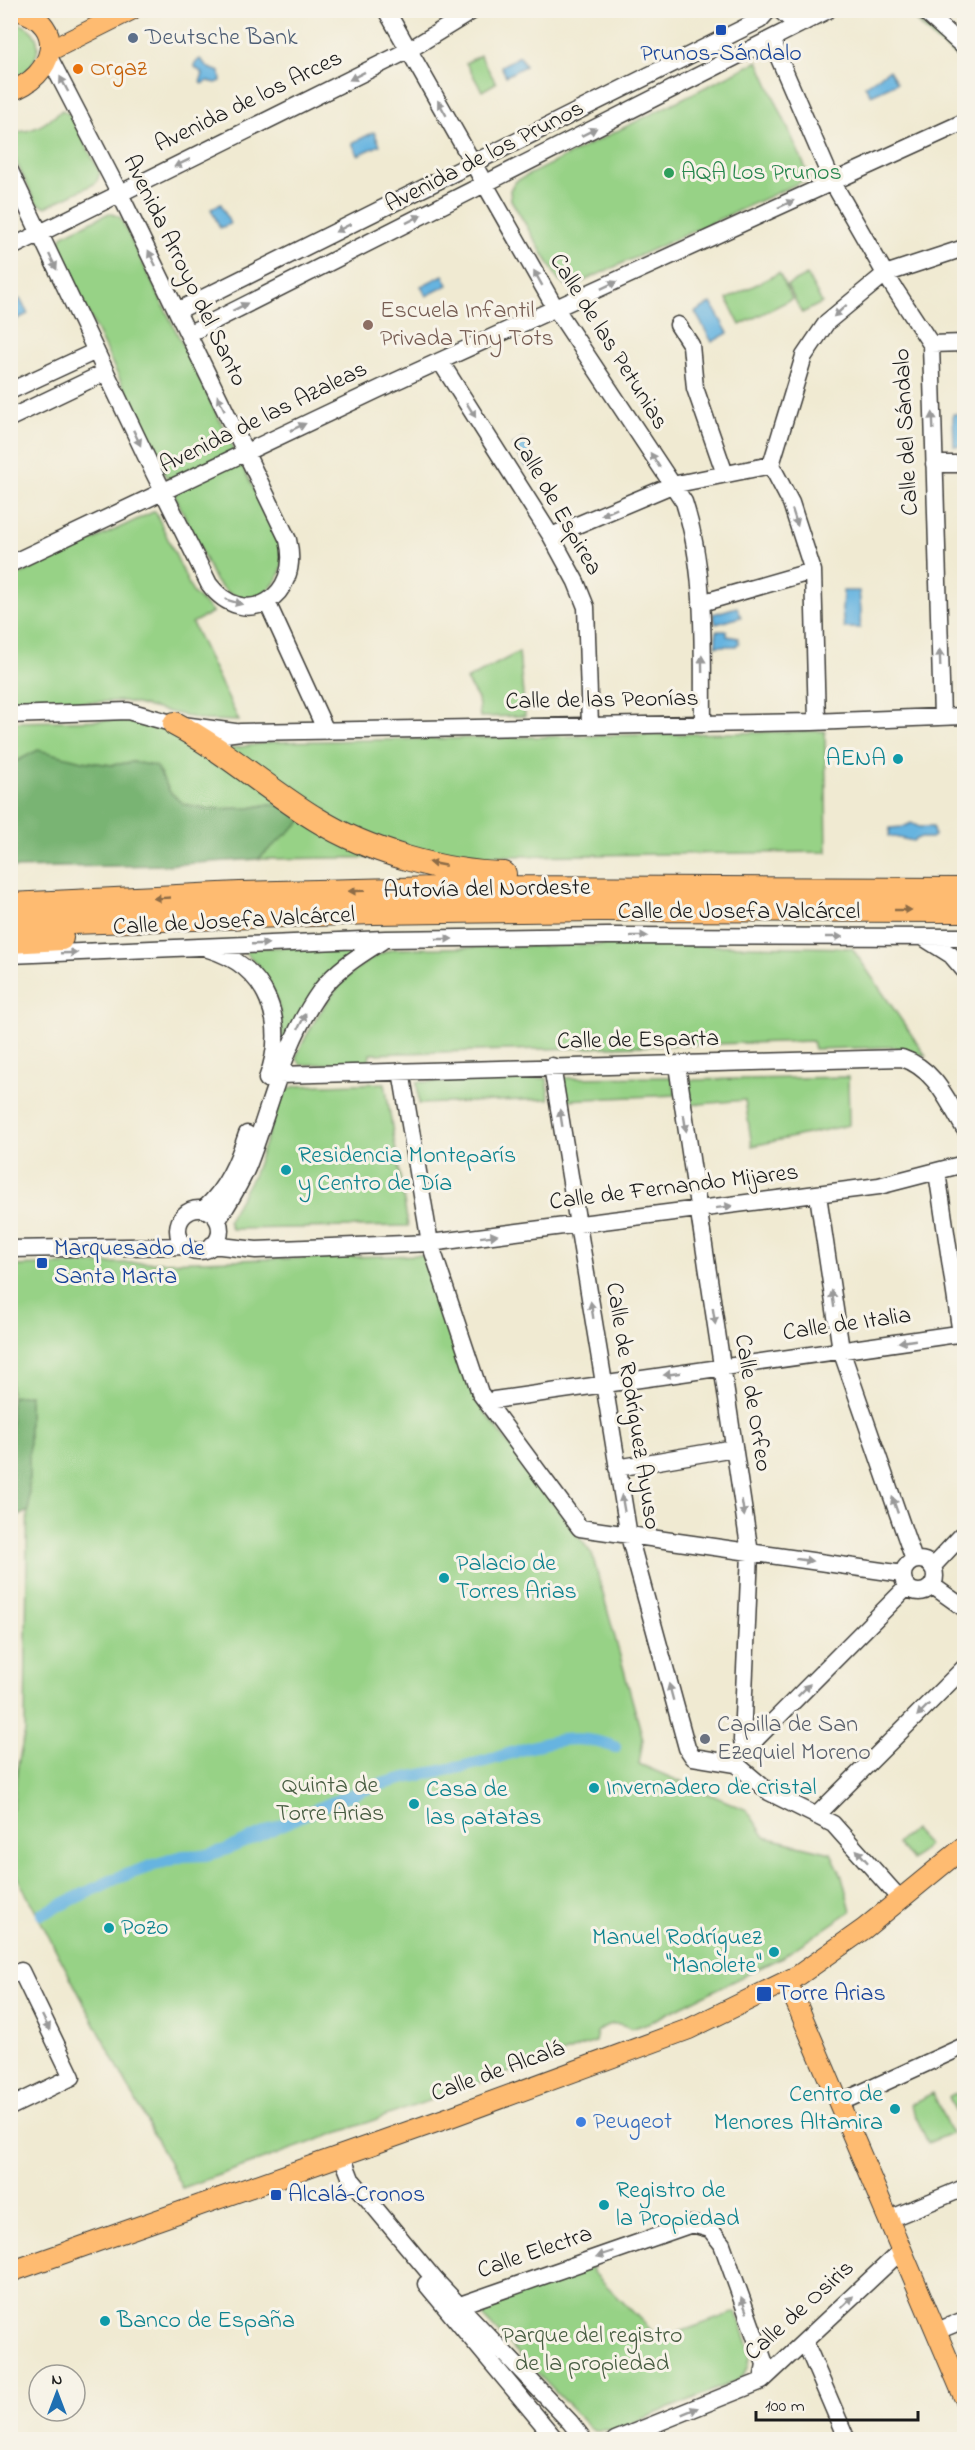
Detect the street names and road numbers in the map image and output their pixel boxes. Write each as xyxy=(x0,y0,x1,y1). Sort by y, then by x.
street label: Avenida de los Arces xyxy=(149,41,349,163)
street label: Avenida de los Prunos xyxy=(379,92,591,222)
street label: Avenida Arroyo del Santo xyxy=(112,149,255,393)
street label: Calle de las Petunias xyxy=(539,247,677,437)
street label: Calle del Sándalo xyxy=(885,347,929,517)
street label: Avenida de las Azaleas xyxy=(154,352,374,484)
street label: Calle de Espirea xyxy=(502,429,610,583)
street label: Calle de las Peonías xyxy=(505,682,699,720)
street label: Autovía del Nordeste xyxy=(383,871,591,909)
street label: Calle de Josefa Valcárcel xyxy=(618,895,860,930)
street label: Calle de Josefa Valcárcel xyxy=(112,898,356,946)
street label: Calle de Esparta xyxy=(556,1022,720,1060)
street label: Calle de Fernando Mijares xyxy=(548,1155,800,1221)
street label: Calle de Rodríguez Ayuso xyxy=(594,1280,669,1532)
street label: Calle de Italia xyxy=(781,1299,913,1351)
street label: Calle de Orfeo xyxy=(724,1332,780,1474)
street label: Calle de Alcalá xyxy=(426,2032,570,2112)
street label: Calle Electra xyxy=(473,2217,597,2289)
street label: Calle de Osiris xyxy=(737,2252,863,2370)

